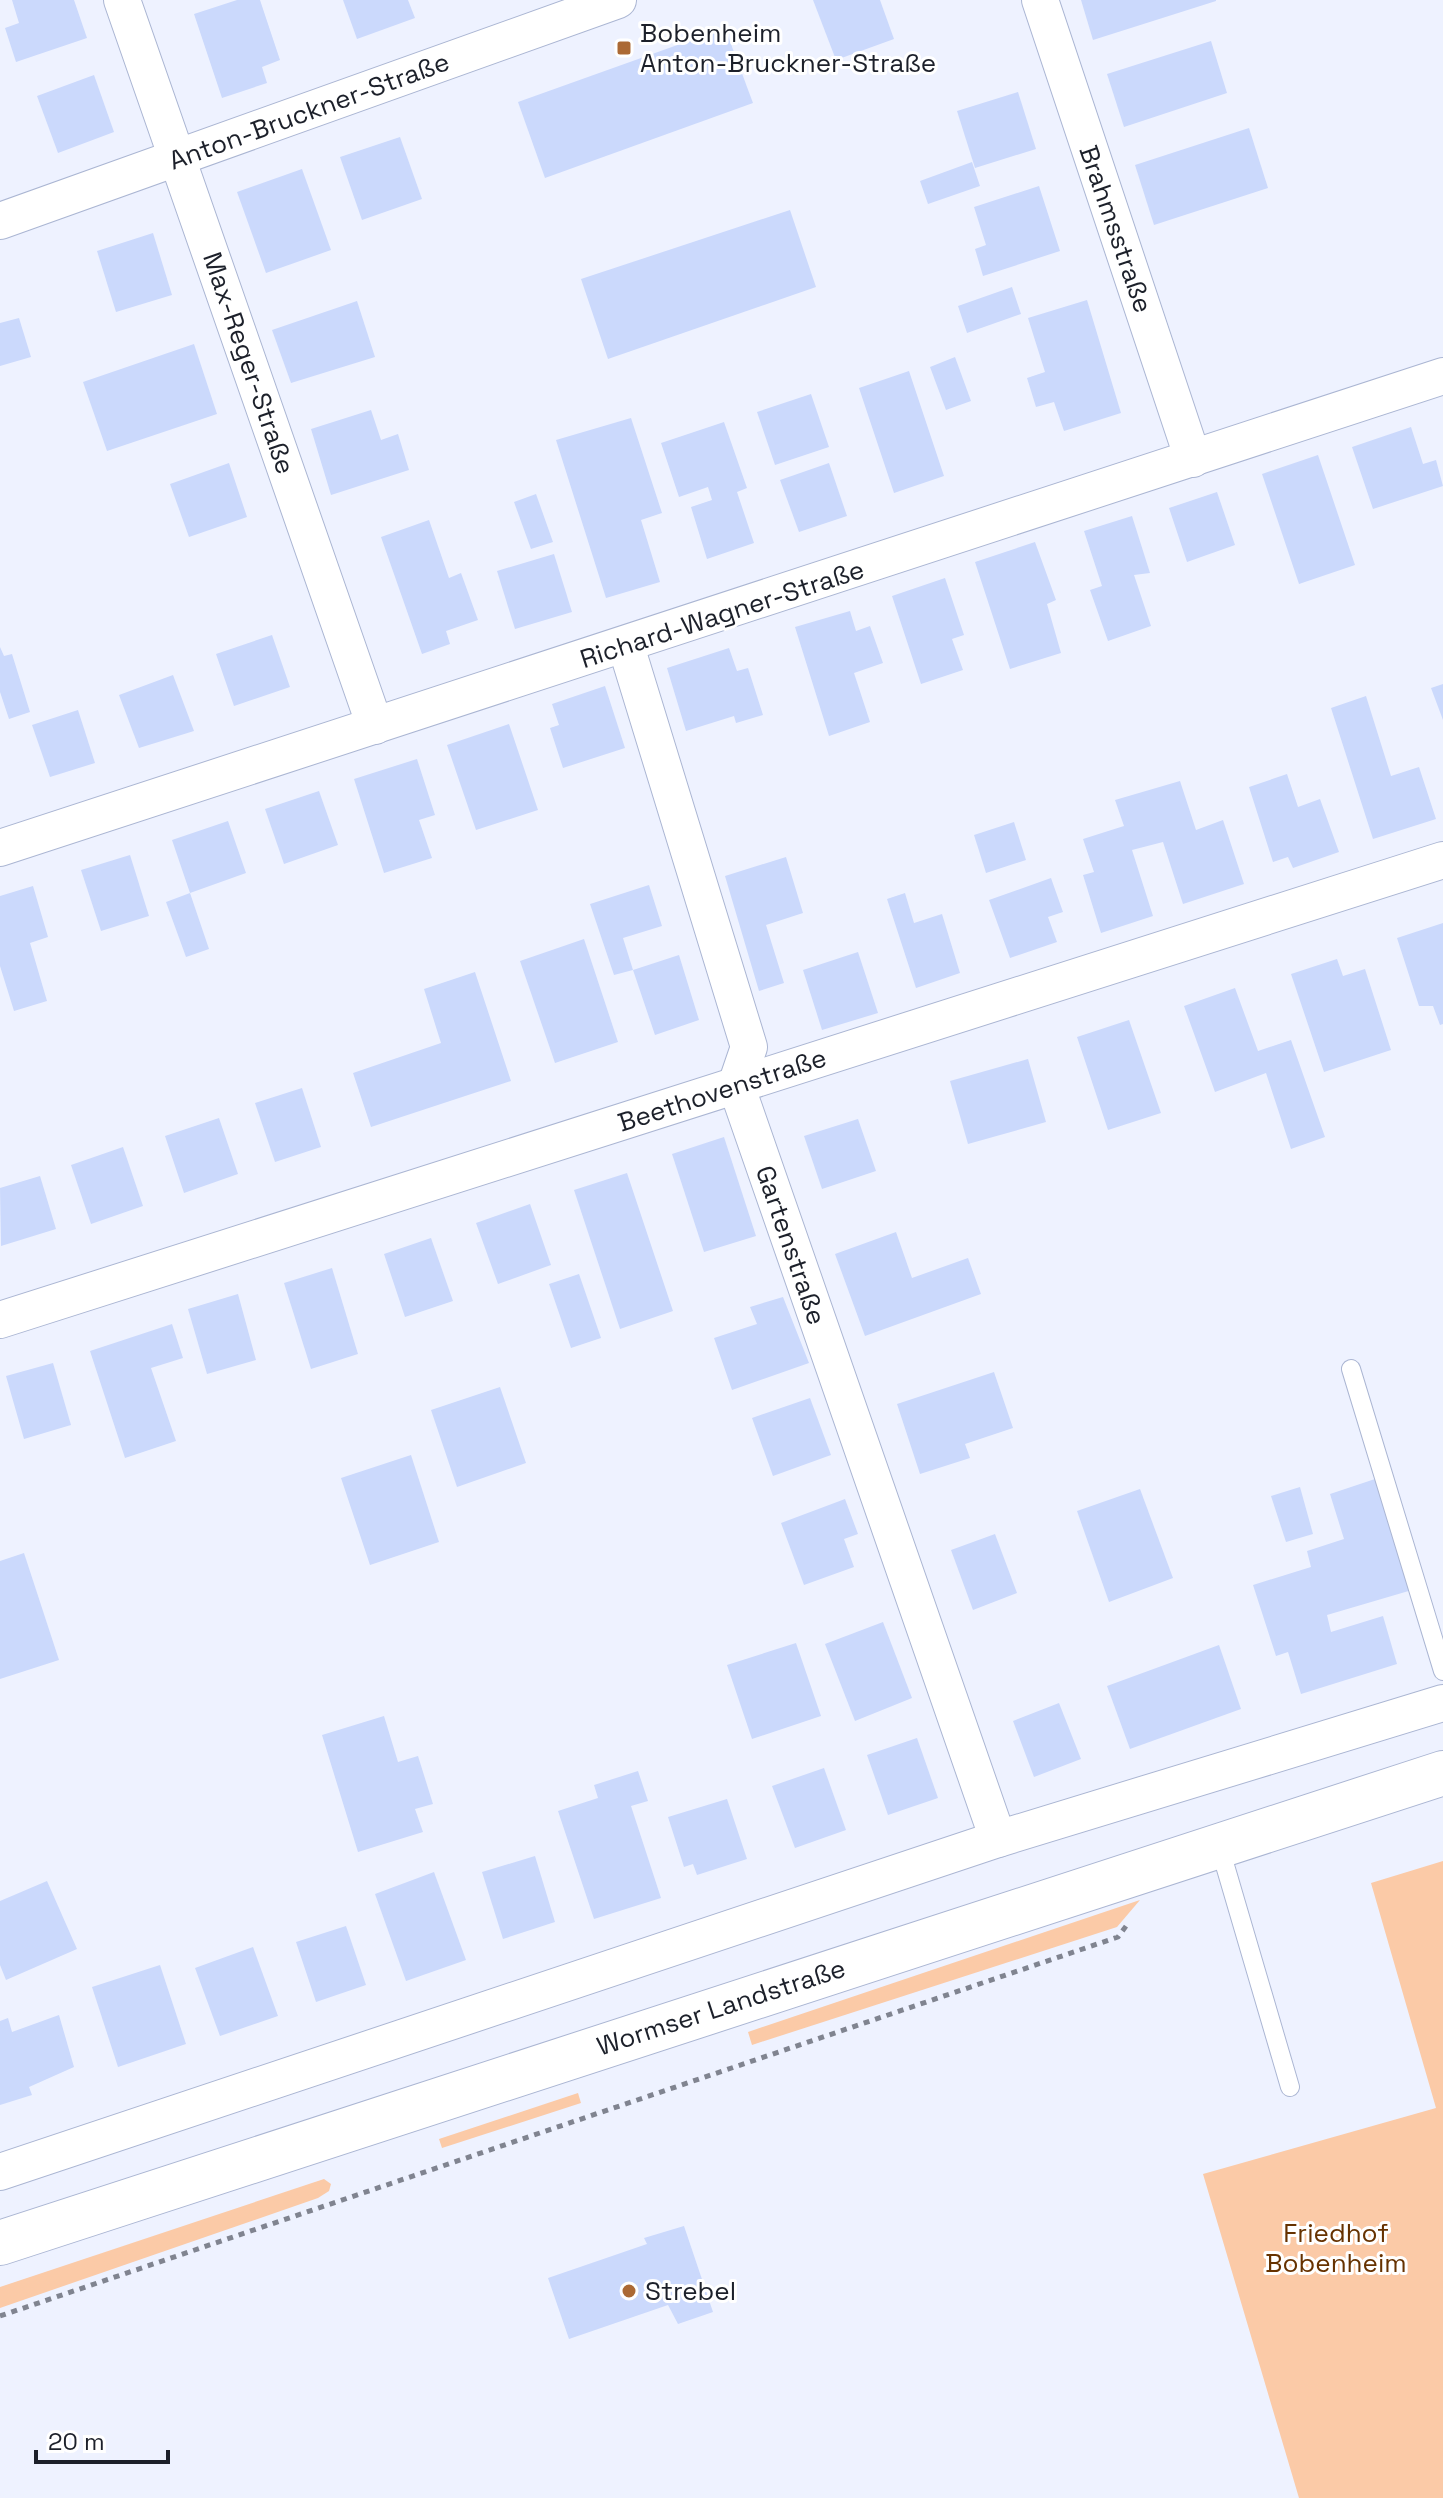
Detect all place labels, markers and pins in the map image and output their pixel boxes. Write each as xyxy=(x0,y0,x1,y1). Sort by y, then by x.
place label: Bobenheim Anton-Bruckner-Straße xyxy=(640,16,936,80)
marker: Bobenheim Anton-Bruckner-Straße xyxy=(615,39,633,57)
place label: Strebel xyxy=(645,2274,736,2308)
marker: Strebel xyxy=(620,2282,638,2300)

